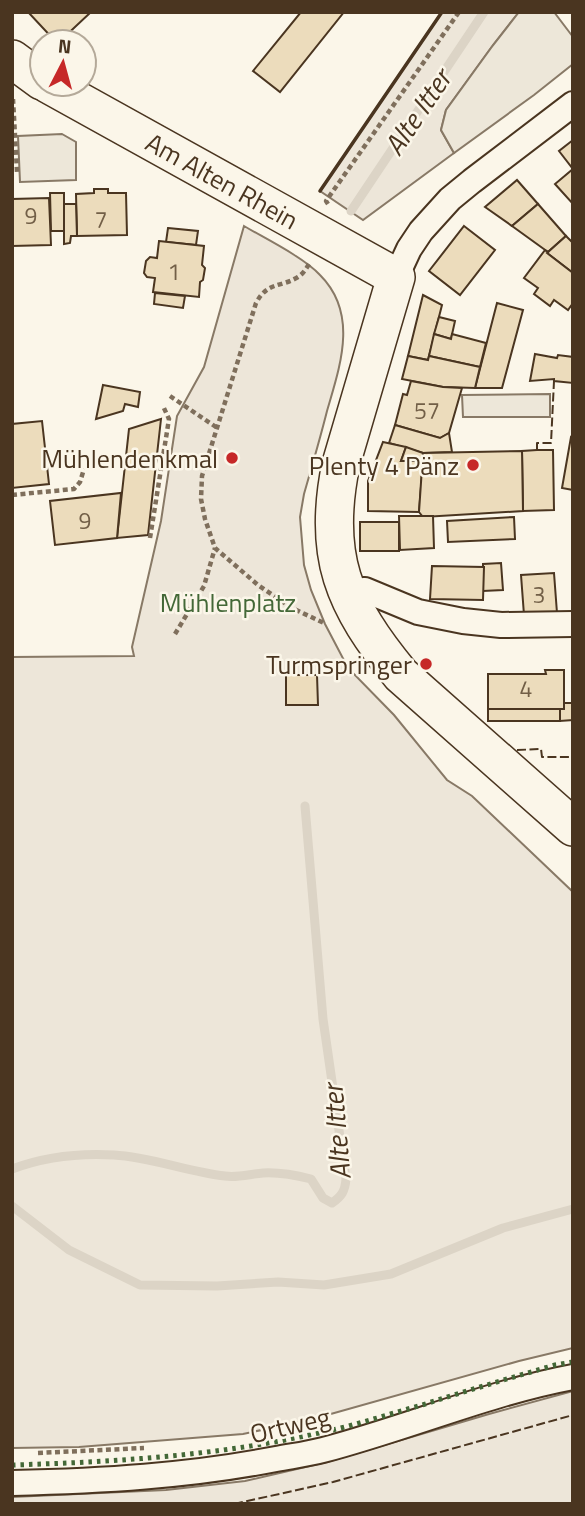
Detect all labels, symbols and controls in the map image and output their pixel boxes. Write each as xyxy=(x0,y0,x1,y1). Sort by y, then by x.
north arrow xyxy=(28,28,98,98)
text: N xyxy=(57,30,73,61)
water label: Alte Itter xyxy=(372,58,463,164)
street label: Am Alten Rhein xyxy=(139,123,305,239)
house number: 9 xyxy=(25,198,37,233)
house number: 7 xyxy=(95,202,107,237)
house number: 1 xyxy=(168,254,180,289)
house number: 57 xyxy=(414,393,440,428)
place label: Mühlendenkmal xyxy=(41,439,218,478)
place label: Plenty 4 Pänz xyxy=(309,446,459,485)
marker: Mühlendenkmal xyxy=(224,450,240,466)
marker: Plenty 4 Pänz xyxy=(465,457,481,473)
house number: 9 xyxy=(79,503,91,538)
house number: 3 xyxy=(533,577,545,612)
park label: Mühlenplatz xyxy=(160,583,296,622)
place label: Turmspringer xyxy=(266,645,412,684)
marker: Turmspringer xyxy=(418,656,434,672)
house number: 4 xyxy=(520,671,532,706)
water label: Alte Itter xyxy=(310,1079,362,1182)
street label: Ortweg xyxy=(246,1397,334,1453)

